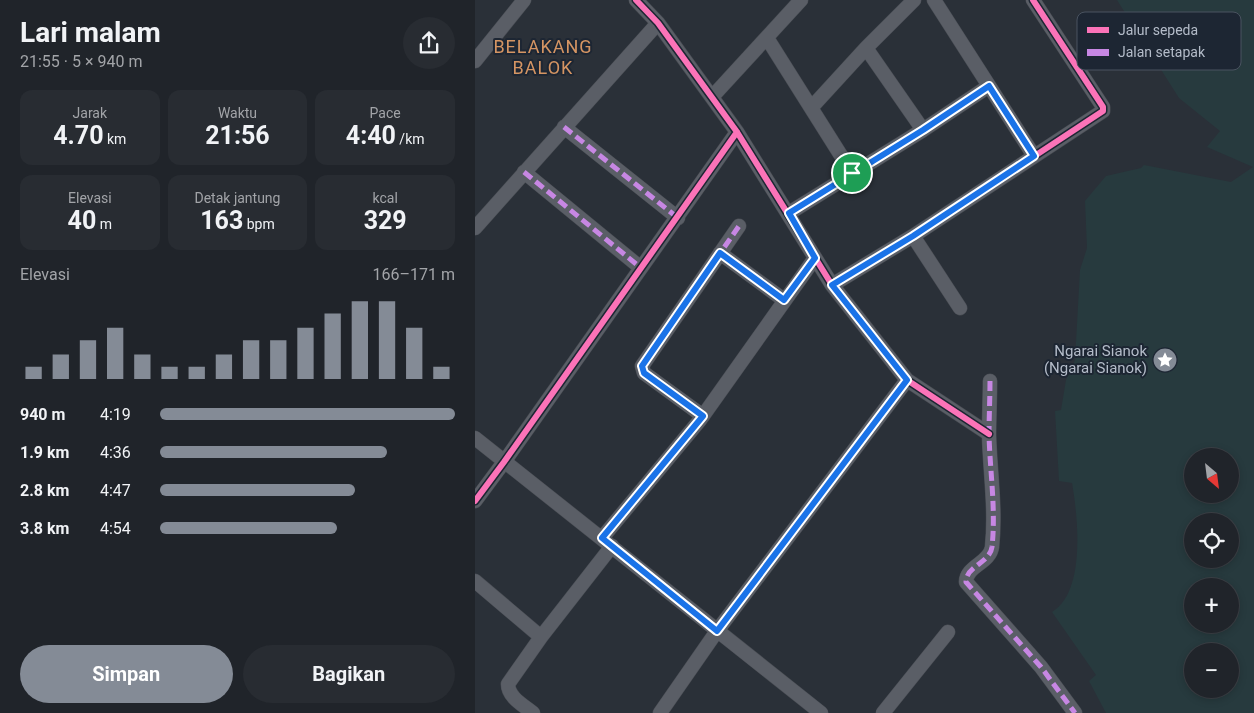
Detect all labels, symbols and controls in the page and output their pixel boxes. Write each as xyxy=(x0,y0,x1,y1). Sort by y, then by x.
legend xyxy=(1077,12,1241,70)
text: Lari malam xyxy=(20,16,161,49)
button: share xyxy=(403,17,455,69)
text: Jalur sepeda xyxy=(1118,22,1198,38)
district label: BELAKANG BALOK xyxy=(493,36,593,78)
text: Jalan setapak xyxy=(1118,44,1206,60)
text: 21:55 · 5 × 940 m xyxy=(20,52,142,71)
text: Jarak xyxy=(73,105,107,121)
text: Waktu xyxy=(218,105,257,121)
text: Pace xyxy=(370,105,401,121)
text: 4.70 xyxy=(53,121,104,150)
text: 21:56 xyxy=(205,121,270,150)
text: 4:40 xyxy=(346,121,396,150)
text: km xyxy=(104,131,126,147)
text: /km xyxy=(396,131,425,147)
pin xyxy=(831,152,873,194)
icon: arrive xyxy=(838,159,866,187)
text: Elevasi xyxy=(68,190,112,206)
text: Detak jantung xyxy=(195,190,280,206)
text: kcal xyxy=(373,190,398,206)
text: 40 xyxy=(68,206,96,235)
text: 163 xyxy=(200,206,243,235)
text: 329 xyxy=(364,206,407,235)
text: m xyxy=(96,216,112,232)
text: bpm xyxy=(243,216,275,232)
text: Elevasi xyxy=(20,265,70,284)
text: 166–171 m xyxy=(373,265,455,284)
place label: Ngarai Sianok (Ngarai Sianok) xyxy=(1044,342,1147,377)
place icon: Ngarai Sianok (Ngarai Sianok) xyxy=(1152,347,1178,373)
text: 940 m xyxy=(20,405,65,424)
text: 4:19 xyxy=(100,405,131,424)
text: 1.9 km xyxy=(20,443,69,462)
text: 4:36 xyxy=(100,443,131,462)
north arrow xyxy=(1184,448,1239,502)
map controls xyxy=(1184,448,1239,698)
text: 2.8 km xyxy=(20,481,69,500)
text: 4:47 xyxy=(100,481,131,500)
button: locate xyxy=(1184,513,1239,568)
text: 3.8 km xyxy=(20,519,69,538)
text: 4:54 xyxy=(100,519,131,538)
button: + xyxy=(1184,578,1239,633)
button: − xyxy=(1184,643,1239,698)
button: Simpan xyxy=(20,645,233,703)
button: Bagikan xyxy=(243,645,455,703)

